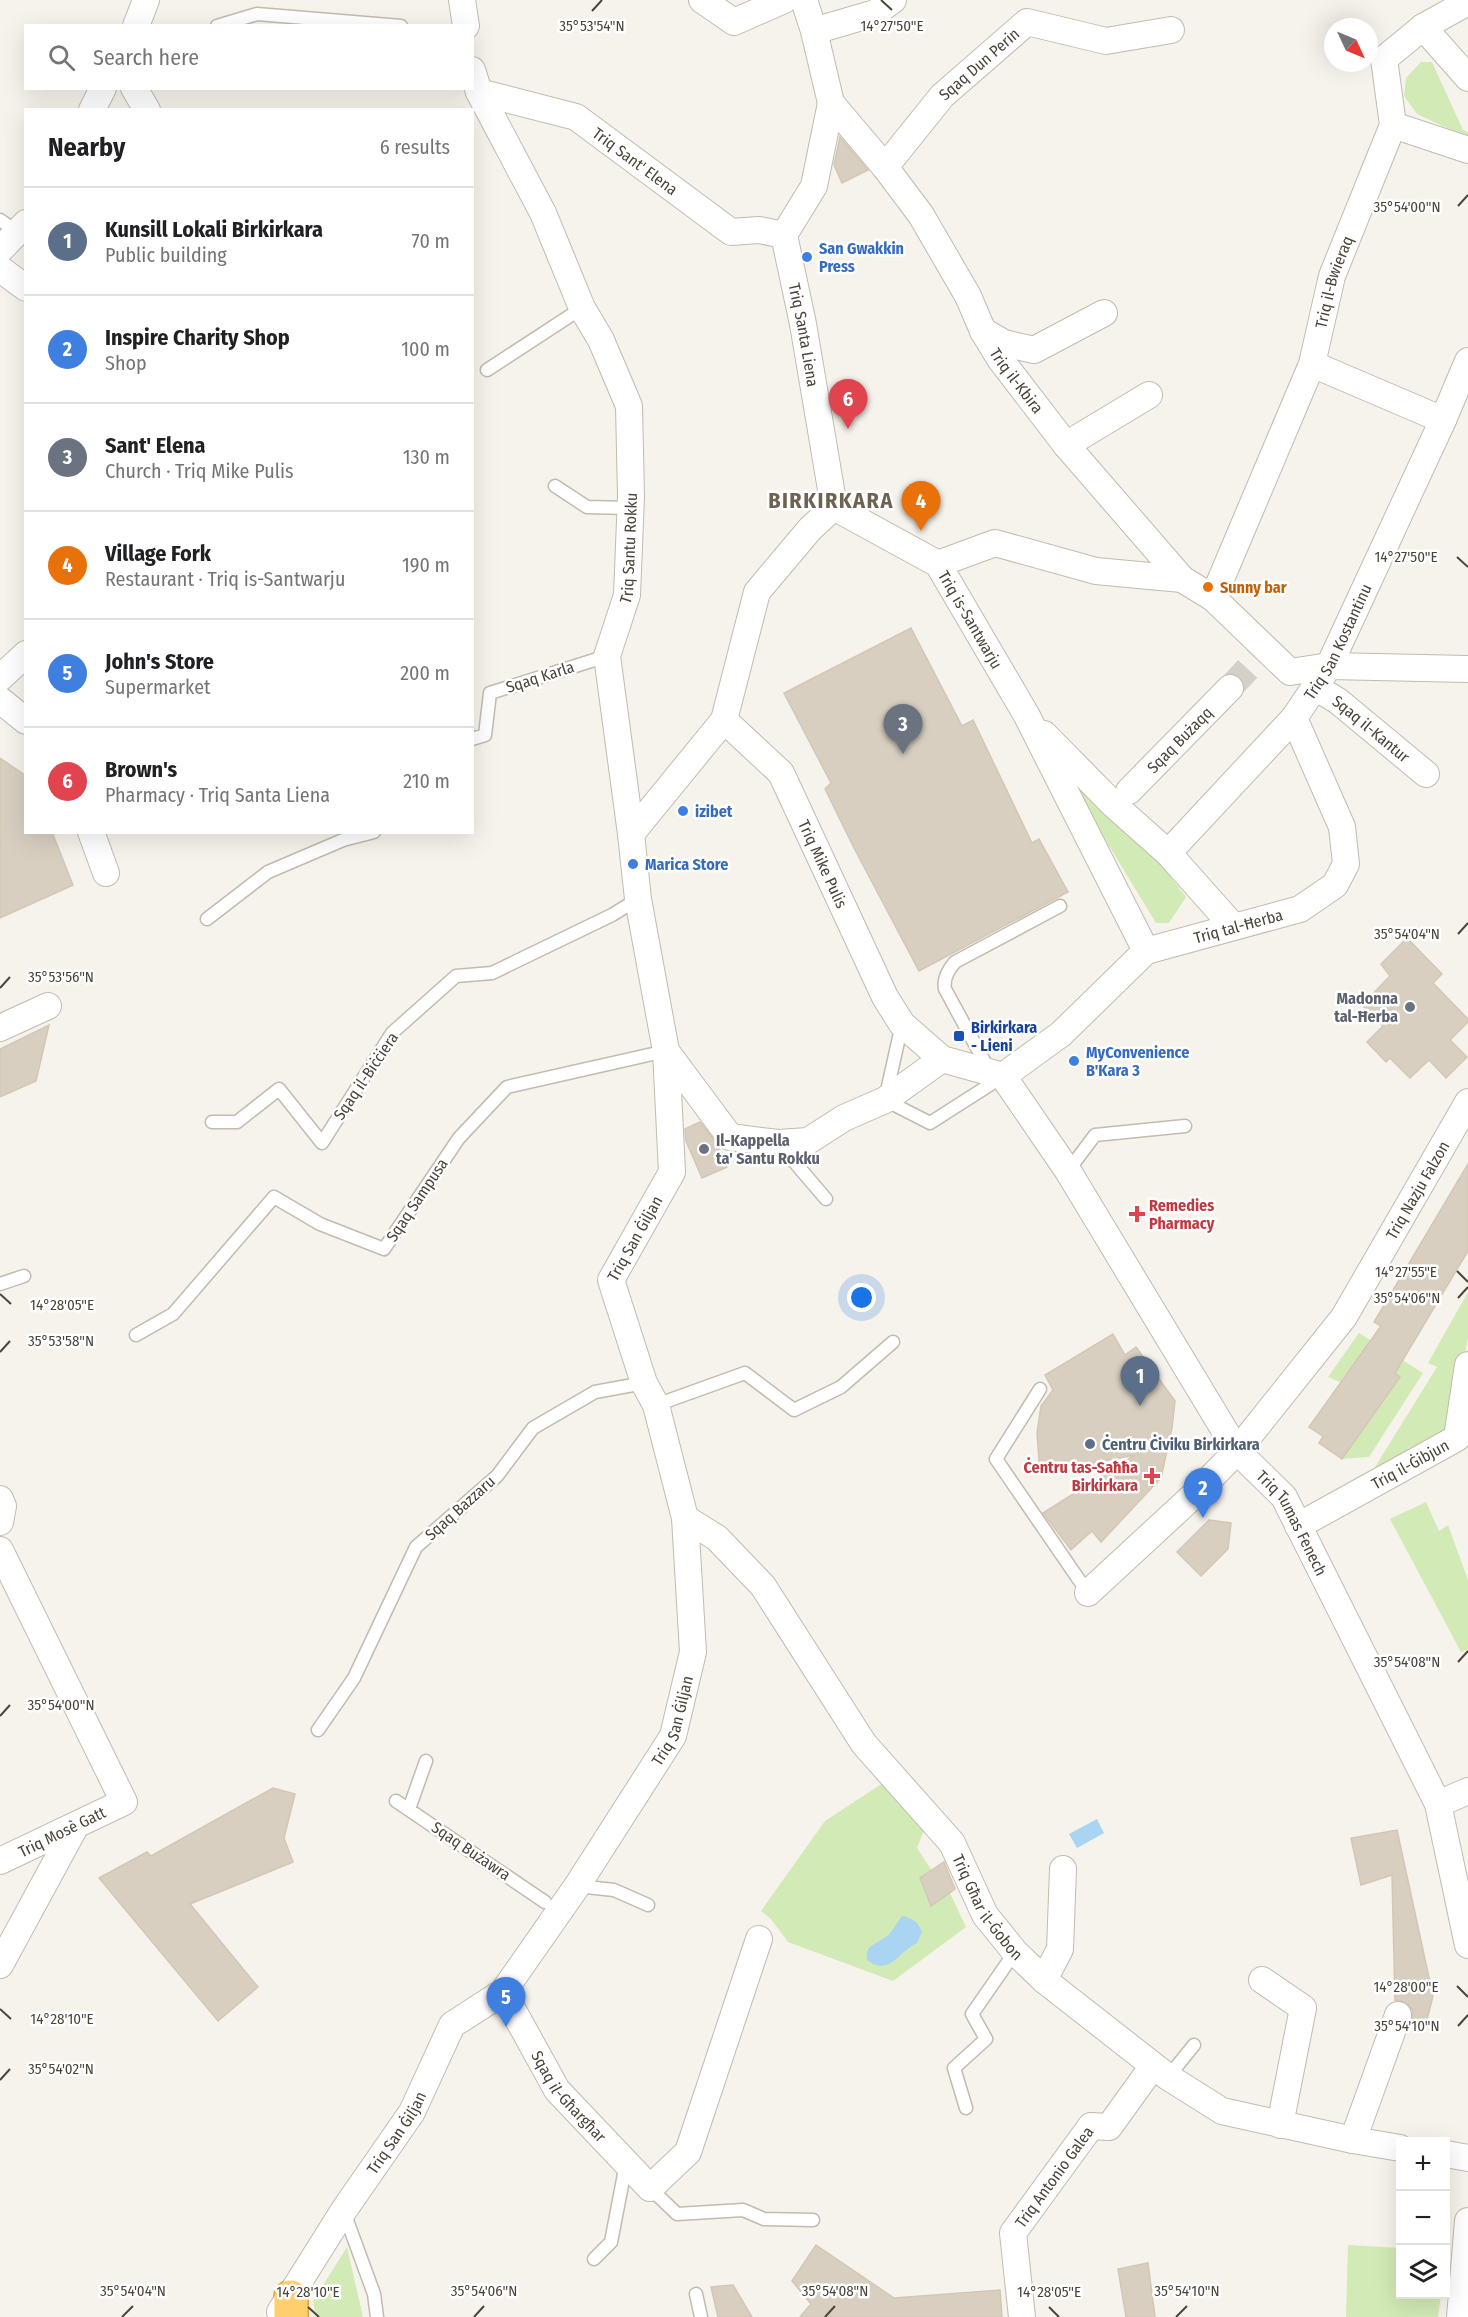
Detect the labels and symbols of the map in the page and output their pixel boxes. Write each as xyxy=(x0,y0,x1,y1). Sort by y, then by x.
text: 35°53'54"N xyxy=(559,17,625,35)
text: 14°27'50"E xyxy=(860,17,924,35)
north arrow xyxy=(1324,18,1378,72)
street label: Sqaq Dun Perin xyxy=(935,24,1023,104)
street label: Triq Sant' Elena xyxy=(589,123,682,199)
text: 35°54'00"N xyxy=(1373,198,1441,216)
street label: Triq il-Bwieraq xyxy=(1311,233,1357,330)
place label: San Gwakkin Press xyxy=(819,239,904,276)
marker: San Gwakkin Press xyxy=(800,250,814,264)
street label: Triq Santa Liena xyxy=(785,281,823,388)
street label: Triq il-Kbira xyxy=(986,344,1048,417)
pin: 6 xyxy=(828,380,868,429)
pin: 4 xyxy=(902,482,940,531)
district label: BIRKIRKARA xyxy=(768,487,894,514)
street label: Triq Santu Rokku xyxy=(615,492,641,606)
text: 14°27'50"E xyxy=(1374,548,1438,566)
street label: Triq is-Santwarju xyxy=(934,567,1007,672)
place label: Sunny bar xyxy=(1220,578,1287,597)
marker: Sunny bar xyxy=(1201,580,1215,594)
street label: Triq San Kostantinu xyxy=(1300,581,1375,703)
street label: Sqaq Karla xyxy=(504,657,577,697)
street label: Sqaq il-Kantur xyxy=(1329,691,1414,766)
street label: Sqaq Bużaqq xyxy=(1143,703,1216,777)
pin: 3 xyxy=(884,704,922,754)
place label: izibet xyxy=(695,802,733,821)
marker: izibet xyxy=(676,804,690,818)
street label: Triq Mike Pulis xyxy=(795,817,852,911)
place label: Marica Store xyxy=(645,855,728,874)
marker: Marica Store xyxy=(626,857,640,871)
street label: Triq tal-Ħerba xyxy=(1192,905,1285,947)
text: 35°54'04"N xyxy=(1374,925,1440,943)
text: 35°53'56"N xyxy=(28,968,94,986)
place label: Madonna tal-Ħerba xyxy=(1334,989,1398,1026)
marker: Madonna tal-Ħerba xyxy=(1403,1000,1417,1014)
place label: Birkirkara - Lieni xyxy=(971,1018,1037,1055)
street label: Sqaq il-Biċċiera xyxy=(330,1028,402,1123)
marker: Birkirkara - Lieni xyxy=(952,1029,966,1043)
place label: MyConvenience B'Kara 3 xyxy=(1086,1043,1189,1080)
marker: MyConvenience B'Kara 3 xyxy=(1067,1054,1081,1068)
place label: Il-Kappella ta' Santu Rokku xyxy=(716,1131,820,1168)
street label: Triq Nazju Falzon xyxy=(1381,1137,1453,1242)
marker: Il-Kappella ta' Santu Rokku xyxy=(697,1142,711,1156)
street label: Sqaq Sampusa xyxy=(382,1155,452,1245)
street label: Triq San Ġiljan xyxy=(603,1192,666,1284)
place label: Remedies Pharmacy xyxy=(1149,1196,1215,1233)
marker: Remedies Pharmacy xyxy=(1130,1207,1144,1221)
text: 14°27'55"E xyxy=(1375,1263,1437,1281)
your location xyxy=(847,1283,876,1312)
text: 35°54'06"N xyxy=(1374,1289,1440,1307)
text: 14°28'05"E xyxy=(30,1296,94,1314)
text: 35°53'58"N xyxy=(28,1332,94,1350)
pin: 1 xyxy=(1120,1356,1160,1406)
place label: Ċentru Ċiviku Birkirkara xyxy=(1102,1434,1260,1454)
street label: Triq il-Ġibjun xyxy=(1368,1435,1452,1493)
marker: Ċentru Ċiviku Birkirkara xyxy=(1083,1437,1097,1451)
place label: Ċentru tas-Saħħa Birkirkara xyxy=(1024,1457,1138,1495)
street label: Triq Tumas Fenech xyxy=(1253,1466,1331,1579)
marker: Ċentru tas-Saħħa Birkirkara xyxy=(1143,1467,1161,1485)
pin: 2 xyxy=(1184,1468,1222,1518)
street label: Sqaq Bazzaru xyxy=(421,1472,499,1544)
text: 35°54'08"N xyxy=(1374,1653,1440,1671)
street label: Triq San Ġiljan xyxy=(647,1674,697,1769)
text: 35°54'00"N xyxy=(27,1696,95,1714)
street label: Triq Mosè Gatt xyxy=(15,1802,109,1861)
street label: Sqaq Bużawra xyxy=(428,1818,514,1884)
street label: Triq Għar il-Ġobon xyxy=(949,1851,1027,1964)
pin: 5 xyxy=(486,1978,526,2027)
text: 14°28'00"E xyxy=(1373,1978,1439,1996)
text: 14°28'10"E xyxy=(30,2010,94,2028)
text: 35°54'10"N xyxy=(1374,2017,1440,2035)
street label: Sqaq il-Għargħar xyxy=(528,2047,611,2146)
text: 35°54'02"N xyxy=(28,2060,94,2078)
street label: Triq San Ġiljan xyxy=(363,2088,430,2177)
street label: Triq Antonio Galea xyxy=(1011,2122,1097,2231)
text: 35°54'04"N xyxy=(100,2282,166,2300)
text: 35°54'06"N xyxy=(451,2282,517,2300)
text: 35°54'08"N xyxy=(802,2282,868,2300)
text: 35°54'10"N xyxy=(1154,2282,1220,2300)
text: 14°28'10"E xyxy=(276,2283,340,2301)
text: 14°28'05"E xyxy=(1017,2283,1081,2301)

